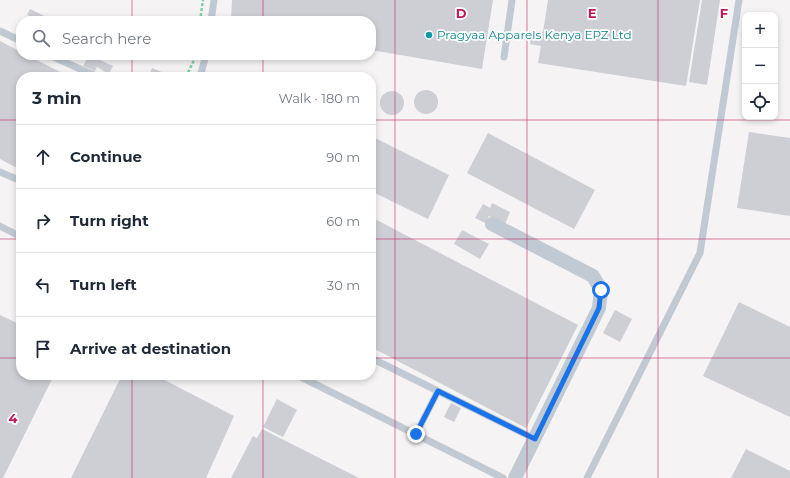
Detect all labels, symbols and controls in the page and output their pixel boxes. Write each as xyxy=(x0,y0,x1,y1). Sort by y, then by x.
text: D xyxy=(456,5,467,21)
text: E xyxy=(588,5,597,21)
text: F xyxy=(720,5,728,21)
map controls xyxy=(742,12,778,120)
button: + xyxy=(742,12,778,48)
search box xyxy=(16,16,376,60)
icon: search xyxy=(30,27,52,49)
place label: Pragyaa Apparels Kenya EPZ Ltd xyxy=(437,27,632,42)
text: Search here xyxy=(62,29,151,48)
marker: Pragyaa Apparels Kenya EPZ Ltd xyxy=(424,30,434,40)
button: − xyxy=(742,48,778,84)
button: locate xyxy=(742,84,778,120)
text: 3 min xyxy=(32,88,82,108)
text: Walk · 180 m xyxy=(278,90,360,106)
icon: ahead xyxy=(32,146,54,168)
text: Continue xyxy=(70,147,142,166)
text: 90 m xyxy=(326,149,360,165)
icon: right xyxy=(32,210,54,232)
text: Turn right xyxy=(70,211,149,230)
text: 60 m xyxy=(326,213,360,229)
icon: left xyxy=(32,274,54,296)
text: Turn left xyxy=(70,275,137,294)
text: 30 m xyxy=(327,277,360,293)
route start xyxy=(592,281,610,299)
icon: arrive xyxy=(32,338,54,360)
text: Arrive at destination xyxy=(70,339,231,358)
text: 4 xyxy=(9,410,18,426)
route end xyxy=(407,425,425,443)

